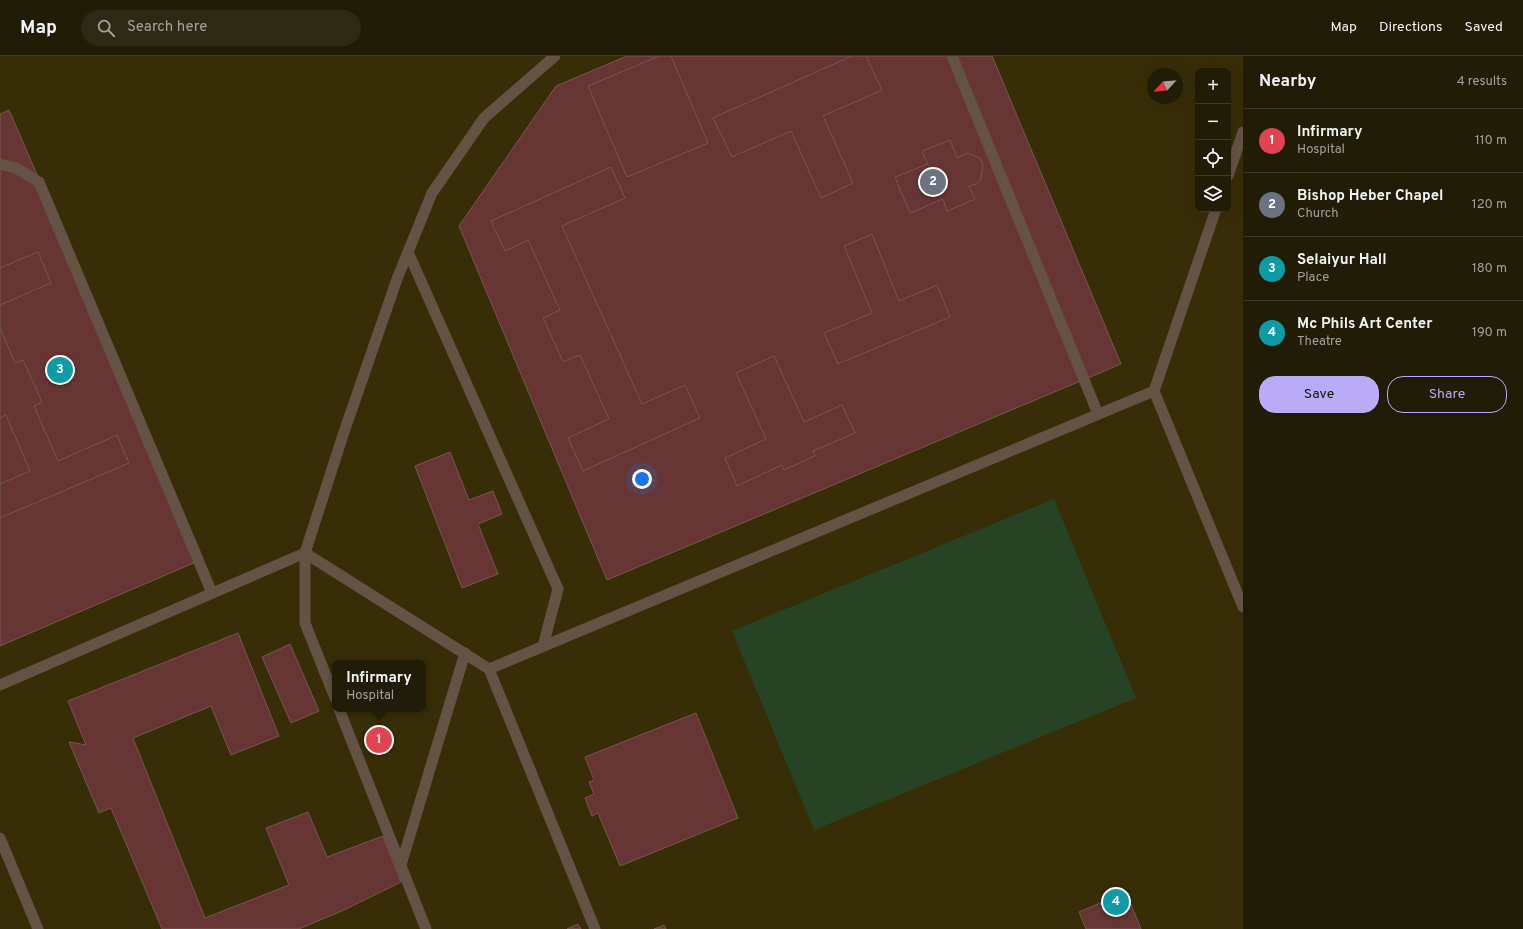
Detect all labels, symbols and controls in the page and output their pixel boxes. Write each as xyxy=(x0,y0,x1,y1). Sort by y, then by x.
search box xyxy=(81,10,361,46)
text: Map xyxy=(20,16,57,40)
icon: search xyxy=(95,17,117,39)
text: Search here xyxy=(127,18,207,37)
text: Map xyxy=(1331,19,1357,36)
text: Directions xyxy=(1379,19,1443,36)
text: Saved xyxy=(1465,19,1503,36)
north arrow xyxy=(1147,68,1183,104)
map controls xyxy=(1195,68,1231,212)
button: + xyxy=(1195,68,1231,104)
text: Nearby xyxy=(1259,71,1316,93)
text: 4 results xyxy=(1457,74,1507,90)
button: − xyxy=(1195,104,1231,140)
text: Infirmary xyxy=(1297,123,1363,142)
text: 1 xyxy=(1269,133,1275,149)
text: 110 m xyxy=(1475,133,1507,149)
button: locate xyxy=(1195,140,1231,176)
text: Hospital xyxy=(1297,142,1345,158)
pin: 2 xyxy=(920,167,946,197)
button: layers xyxy=(1195,176,1231,212)
text: Bishop Heber Chapel xyxy=(1297,187,1443,206)
text: 2 xyxy=(1268,197,1276,213)
text: 120 m xyxy=(1472,197,1507,213)
text: Church xyxy=(1297,206,1339,222)
text: Selaiyur Hall xyxy=(1297,251,1387,270)
text: 3 xyxy=(1268,261,1276,277)
text: 180 m xyxy=(1472,261,1507,277)
text: Place xyxy=(1297,270,1329,286)
text: Mc Phils Art Center xyxy=(1297,315,1432,334)
text: 4 xyxy=(1268,325,1276,341)
text: 190 m xyxy=(1472,325,1507,341)
text: Theatre xyxy=(1297,334,1342,350)
pin: 3 xyxy=(47,355,73,385)
button: Save xyxy=(1259,376,1379,413)
button: Share xyxy=(1387,376,1507,413)
your location xyxy=(632,469,652,489)
popup xyxy=(332,660,426,712)
text: Infirmary xyxy=(346,669,412,688)
text: Hospital xyxy=(346,688,394,704)
pin: 1 xyxy=(366,725,392,755)
pin: 4 xyxy=(1103,887,1129,917)

